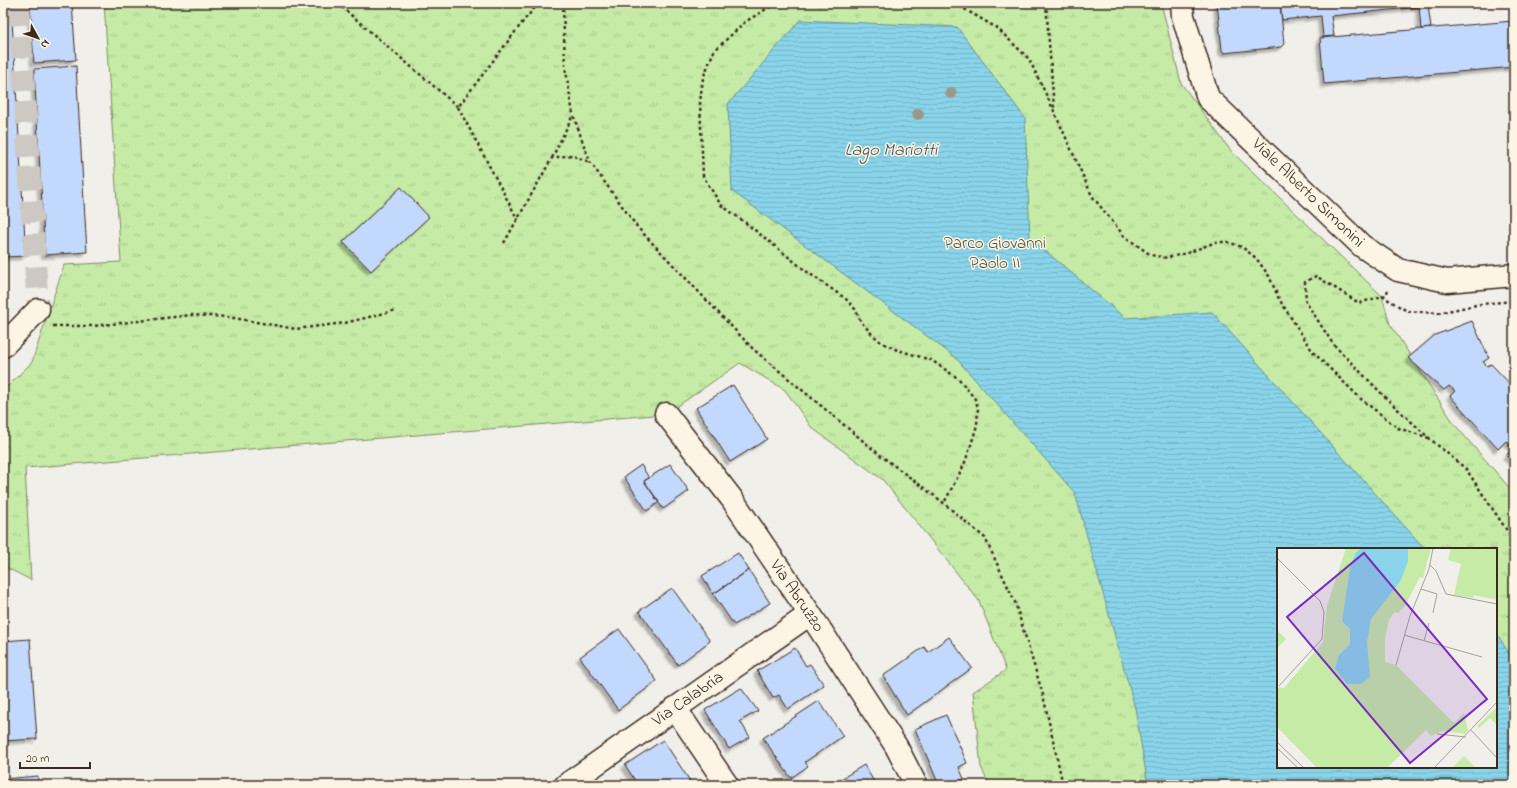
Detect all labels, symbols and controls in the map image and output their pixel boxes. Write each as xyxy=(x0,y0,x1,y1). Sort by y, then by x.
north arrow xyxy=(18,18,58,58)
text: N xyxy=(36,36,53,52)
street label: Viale Alberto Simonini xyxy=(1245,132,1370,254)
water label: Lago Mariotti xyxy=(845,138,939,164)
park label: Parco Giovanni Paolo II xyxy=(944,231,1046,276)
inset map xyxy=(1277,548,1497,768)
street label: Via Abruzzo xyxy=(763,554,831,637)
street label: Via Calabria xyxy=(646,665,729,733)
scale bar xyxy=(20,744,90,770)
text: 20 m xyxy=(26,750,49,768)

